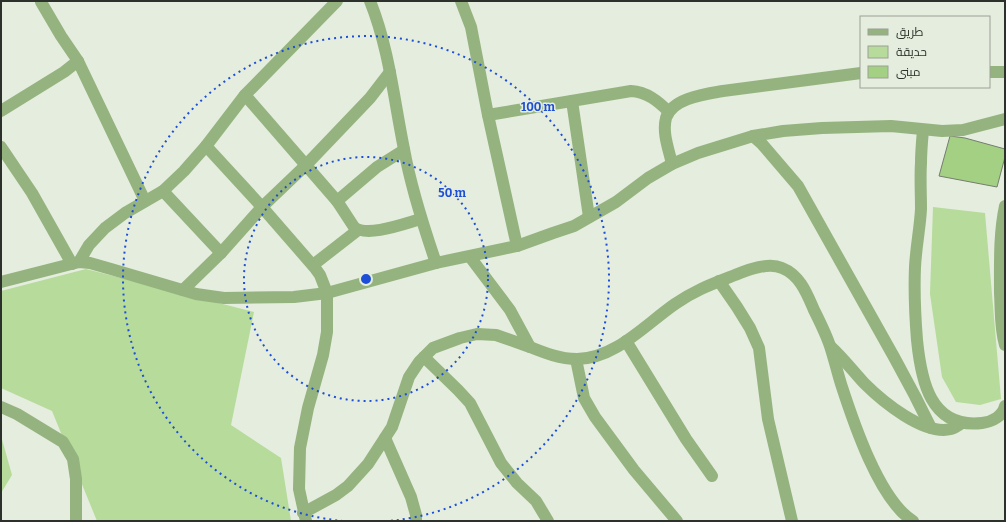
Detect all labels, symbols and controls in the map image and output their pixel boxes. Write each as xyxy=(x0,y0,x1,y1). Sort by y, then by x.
legend xyxy=(860,16,990,88)
text: طريق xyxy=(896,25,924,39)
text: حديقة xyxy=(896,45,927,59)
text: مبنى xyxy=(896,65,921,79)
text: 100 m xyxy=(521,100,556,114)
text: 50 m xyxy=(438,186,466,200)
centre of rings xyxy=(359,272,373,286)

